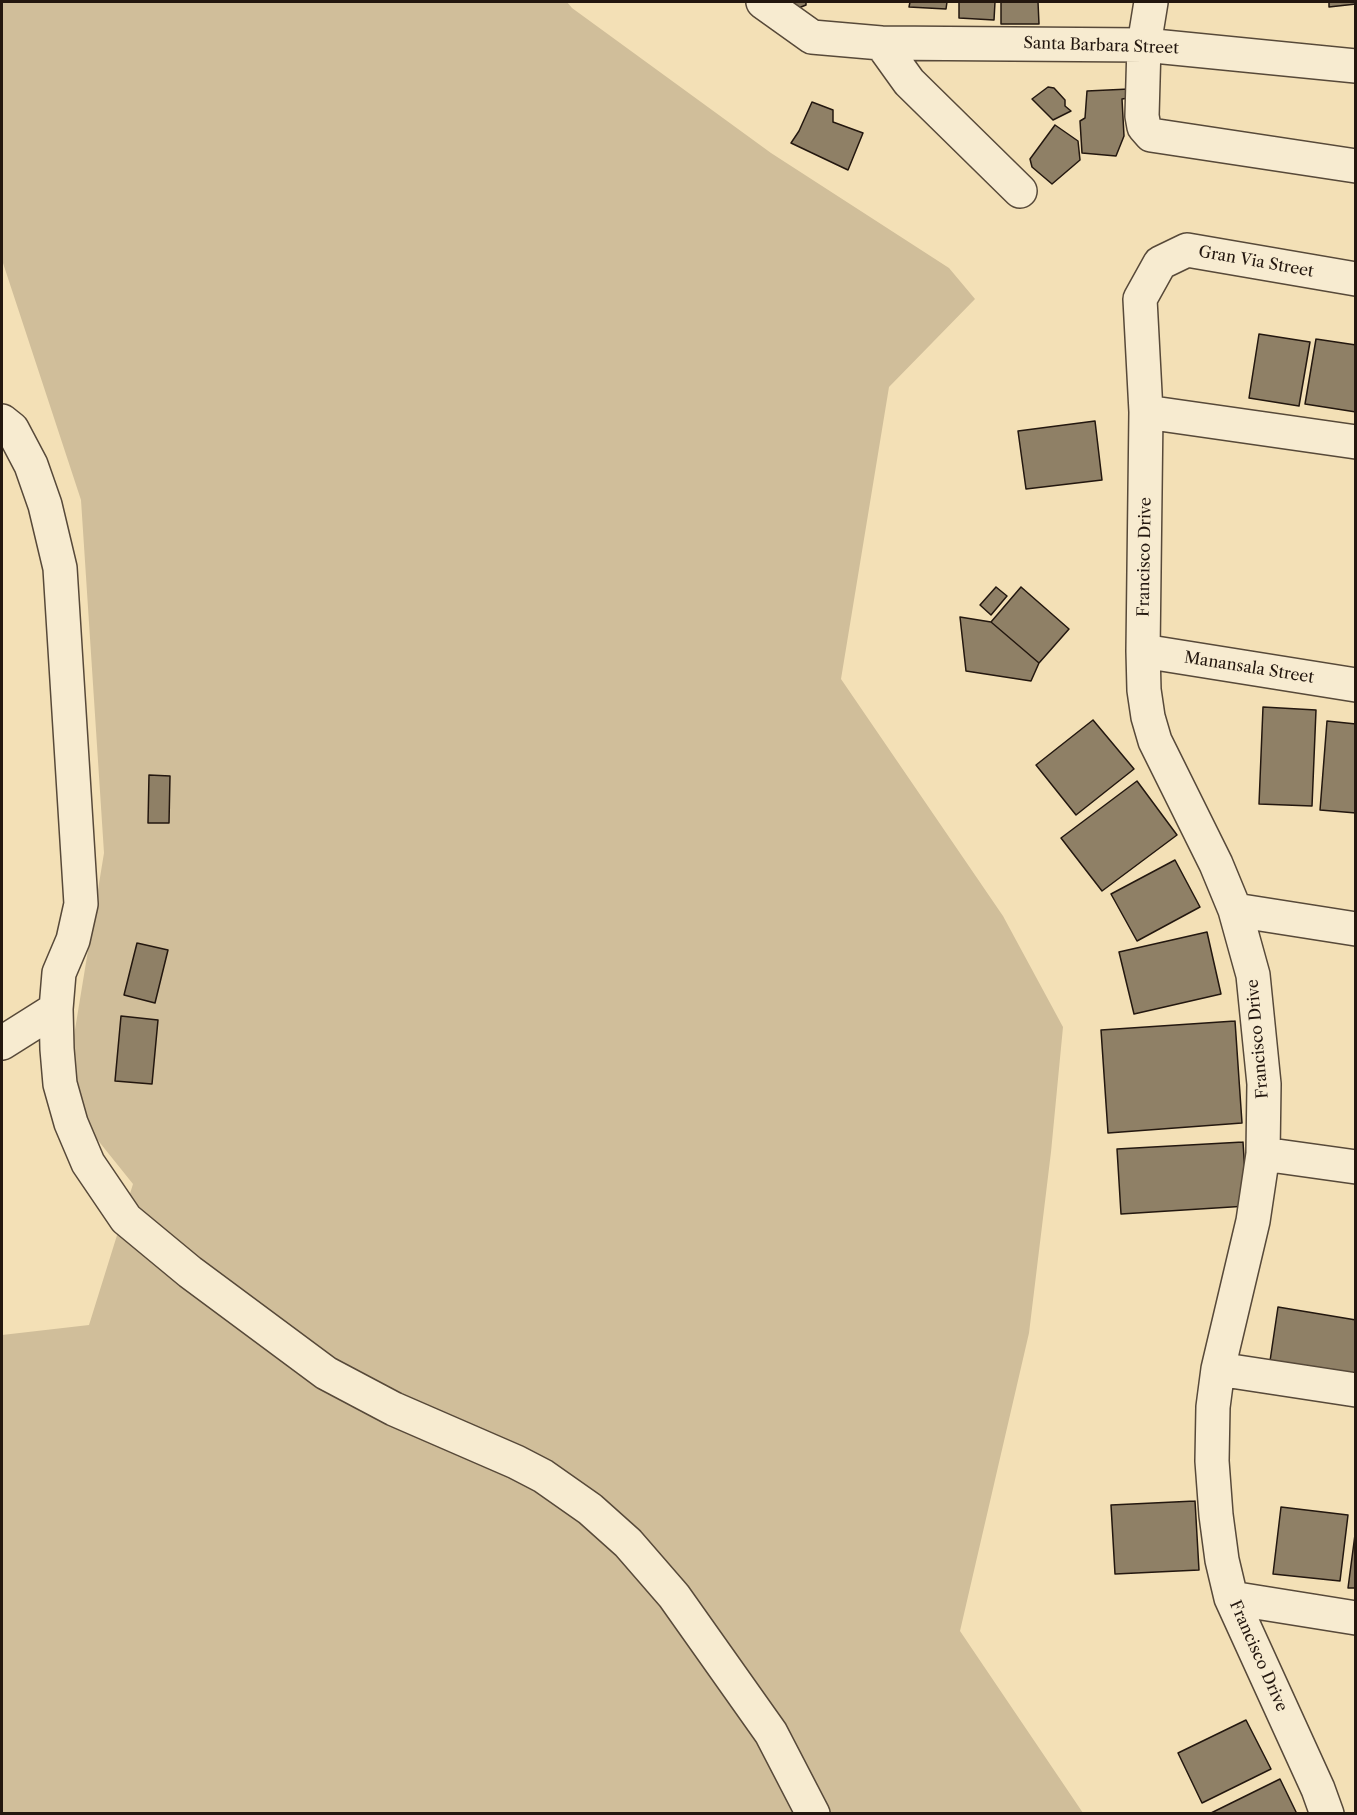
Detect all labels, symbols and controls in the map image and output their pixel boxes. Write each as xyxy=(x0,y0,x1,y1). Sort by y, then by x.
street label: Santa Barbara Street xyxy=(1023,34,1179,58)
street label: Gran Via Street xyxy=(1197,242,1315,282)
street label: Francisco Drive xyxy=(1134,497,1156,617)
street label: Manansala Street xyxy=(1183,648,1315,688)
street label: Francisco Drive xyxy=(1243,979,1273,1099)
street label: Francisco Drive xyxy=(1225,1597,1291,1715)

